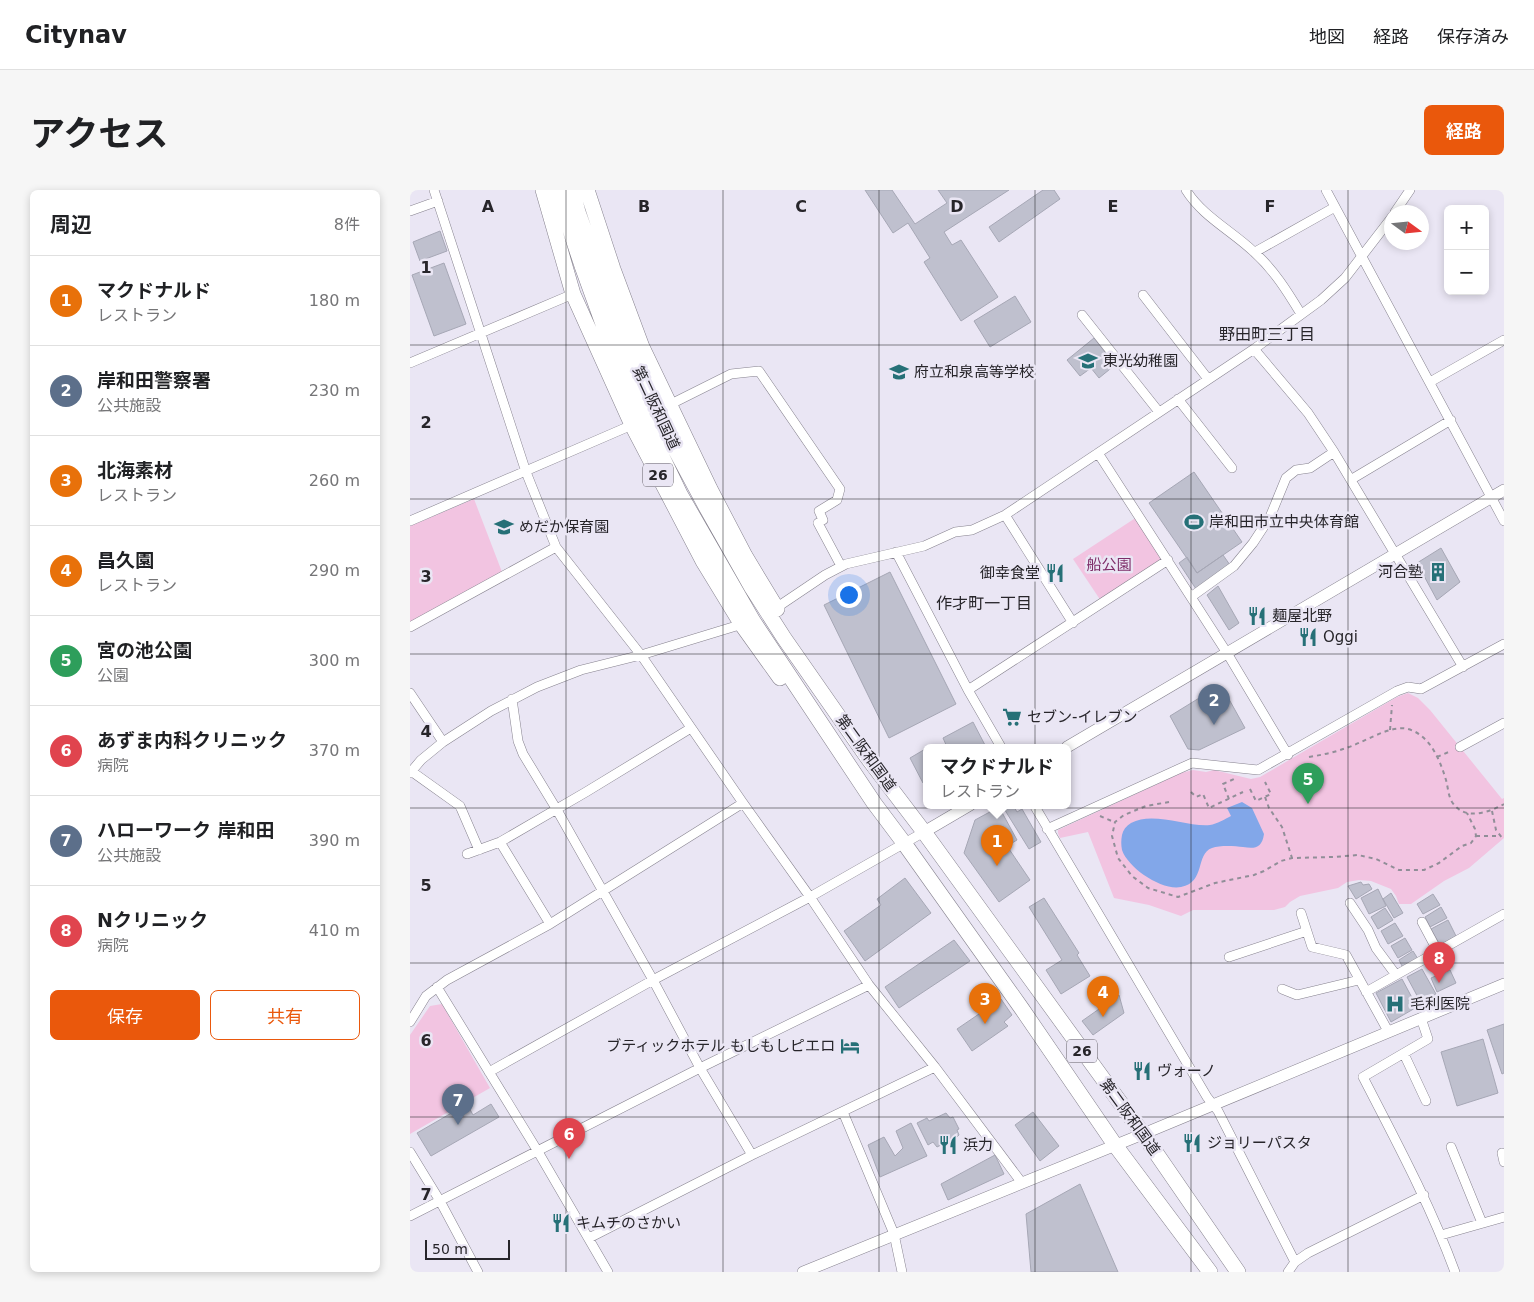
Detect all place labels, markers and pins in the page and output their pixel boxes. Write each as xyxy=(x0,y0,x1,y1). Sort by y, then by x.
school or university icon: 東光幼稚園 xyxy=(1077,350,1099,372)
place label: 東光幼稚園 xyxy=(1103,352,1178,370)
school or university icon: 府立和泉高等学校 xyxy=(888,361,910,383)
place label: 府立和泉高等学校 xyxy=(914,363,1034,381)
sports icon: 岸和田市立中央体育館 xyxy=(1183,511,1205,533)
place label: 岸和田市立中央体育館 xyxy=(1209,513,1359,531)
school or university icon: めだか保育園 xyxy=(493,516,515,538)
place label: めだか保育園 xyxy=(519,518,609,536)
building icon: 河合塾 xyxy=(1427,561,1449,583)
restaurant icon: 御幸食堂 xyxy=(1044,562,1066,584)
place label: 河合塾 xyxy=(1378,563,1423,581)
place label: 御幸食堂 xyxy=(980,564,1040,582)
restaurant icon: 麺屋北野 xyxy=(1246,605,1268,627)
place label: 麺屋北野 xyxy=(1272,607,1332,625)
restaurant icon: Oggi xyxy=(1297,626,1319,648)
place label: Oggi xyxy=(1323,628,1358,646)
pin: 2 xyxy=(1198,684,1230,725)
supermarket icon: セブン-イレブン xyxy=(1001,706,1023,728)
place label: セブン-イレブン xyxy=(1027,708,1137,726)
pin: 5 xyxy=(1292,763,1324,804)
pin: 1 xyxy=(981,825,1013,866)
pin: 8 xyxy=(1423,942,1455,983)
pin: 4 xyxy=(1087,976,1119,1017)
pin: 3 xyxy=(969,983,1001,1024)
hospital icon: 毛利医院 xyxy=(1384,993,1406,1015)
place label: 毛利医院 xyxy=(1410,995,1470,1013)
hotel icon: ブティックホテル もしもしピエロ xyxy=(839,1035,861,1057)
place label: ブティックホテル もしもしピエロ xyxy=(606,1037,835,1055)
restaurant icon: ヴォーノ xyxy=(1131,1060,1153,1082)
place label: ヴォーノ xyxy=(1157,1062,1216,1080)
pin: 7 xyxy=(442,1084,474,1125)
pin: 6 xyxy=(553,1118,585,1159)
restaurant icon: ジョリーパスタ xyxy=(1181,1132,1203,1154)
restaurant icon: 浜力 xyxy=(937,1134,959,1156)
place label: ジョリーパスタ xyxy=(1207,1134,1312,1152)
place label: 浜力 xyxy=(963,1136,993,1154)
restaurant icon: キムチのさかい xyxy=(550,1212,572,1234)
place label: キムチのさかい xyxy=(576,1214,681,1232)

